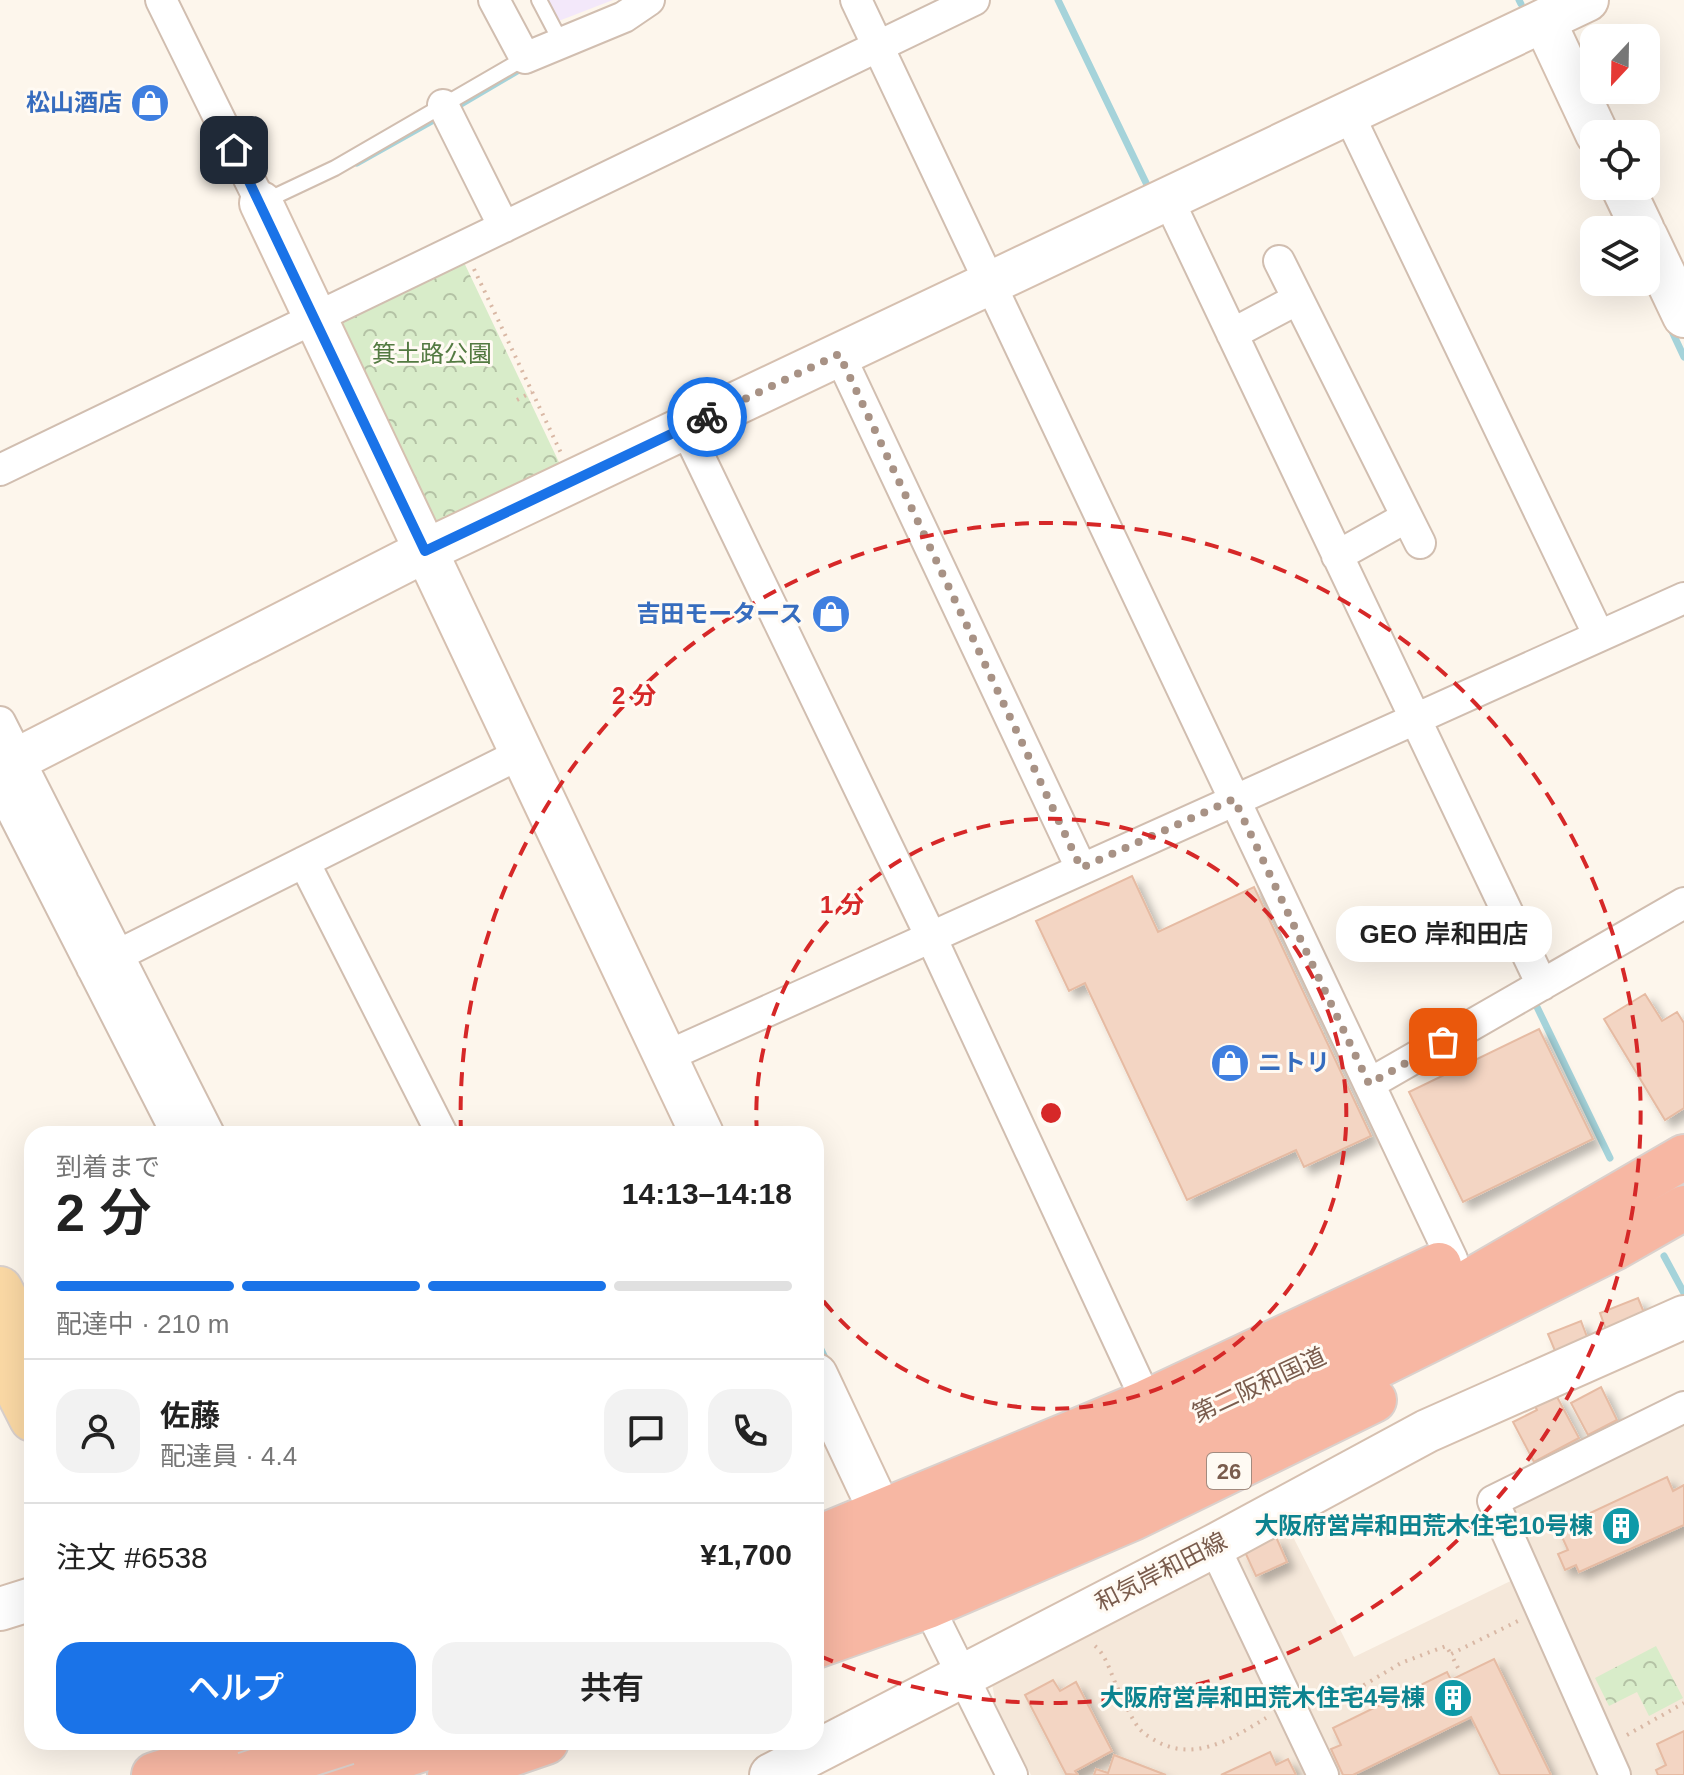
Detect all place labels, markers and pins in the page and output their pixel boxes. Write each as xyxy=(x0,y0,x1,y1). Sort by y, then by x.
shop icon: 松山酒店 xyxy=(129,82,171,124)
place label: 松山酒店 xyxy=(26,89,122,116)
pin xyxy=(200,116,268,184)
shop icon: 吉田モータース xyxy=(810,593,852,635)
place label: 吉田モータース xyxy=(636,600,803,627)
callout: GEO 岸和田店 xyxy=(1335,906,1551,962)
pin xyxy=(1409,1008,1477,1076)
shop icon: ニトリ xyxy=(1209,1042,1251,1084)
place label: ニトリ xyxy=(1258,1049,1330,1076)
centre of rings xyxy=(1037,1099,1065,1127)
building icon: 大阪府営岸和田荒木住宅10号棟 xyxy=(1600,1505,1642,1547)
place label: 大阪府営岸和田荒木住宅10号棟 xyxy=(1254,1512,1593,1539)
building icon: 大阪府営岸和田荒木住宅4号棟 xyxy=(1432,1677,1474,1719)
place label: 大阪府営岸和田荒木住宅4号棟 xyxy=(1100,1684,1425,1711)

